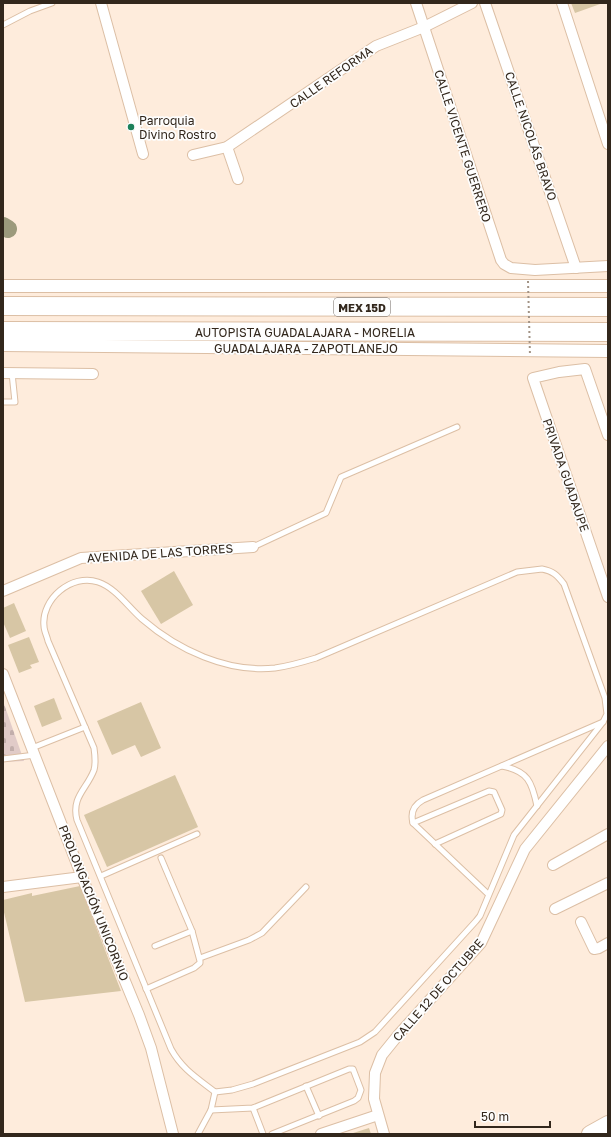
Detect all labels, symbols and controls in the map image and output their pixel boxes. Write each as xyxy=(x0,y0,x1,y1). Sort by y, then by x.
street label: CALLE REFORMA xyxy=(287,43,375,111)
street label: CALLE VICENTE GUERRERO xyxy=(431,68,495,224)
street label: CALLE NICOLÁS BRAVO xyxy=(502,69,560,203)
place label: Parroquia Divino Rostro xyxy=(139,113,216,142)
marker: Parroquia Divino Rostro xyxy=(126,122,136,132)
road number: MEX 15D xyxy=(334,298,390,316)
street label: AUTOPISTA GUADALAJARA - MORELIA xyxy=(195,325,415,340)
street label: GUADALAJARA - ZAPOTLANEJO xyxy=(214,341,398,356)
street label: PRIVADA GUADAUPE xyxy=(540,416,592,534)
street label: AVENIDA DE LAS TORRES xyxy=(86,540,234,566)
street label: PROLONGACIÓN UNICORNIO xyxy=(56,823,132,983)
street label: CALLE 12 DE OCTUBRE xyxy=(389,936,487,1044)
scale bar xyxy=(475,1103,550,1129)
text: 50 m xyxy=(481,1109,509,1124)

